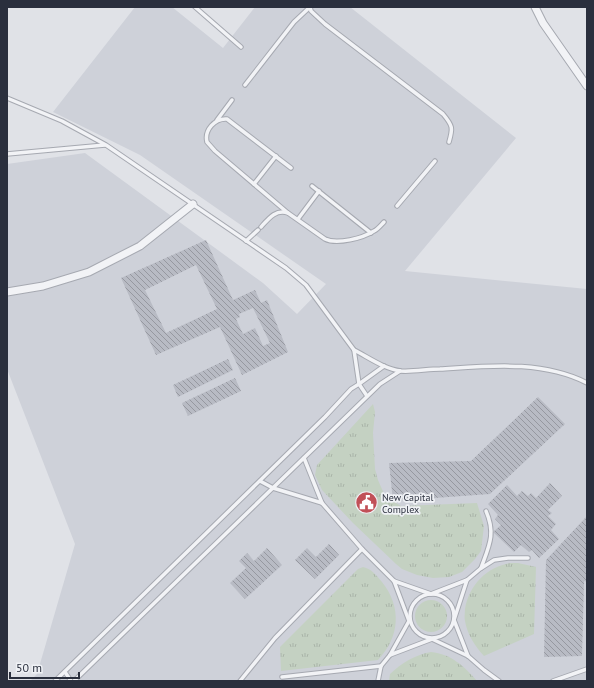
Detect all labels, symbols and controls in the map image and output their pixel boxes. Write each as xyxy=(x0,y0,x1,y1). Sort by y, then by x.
public building icon: New Capital Complex xyxy=(353,490,379,516)
place label: New Capital Complex xyxy=(382,491,433,516)
scale bar xyxy=(10,654,79,680)
text: 50 m xyxy=(16,660,42,675)

